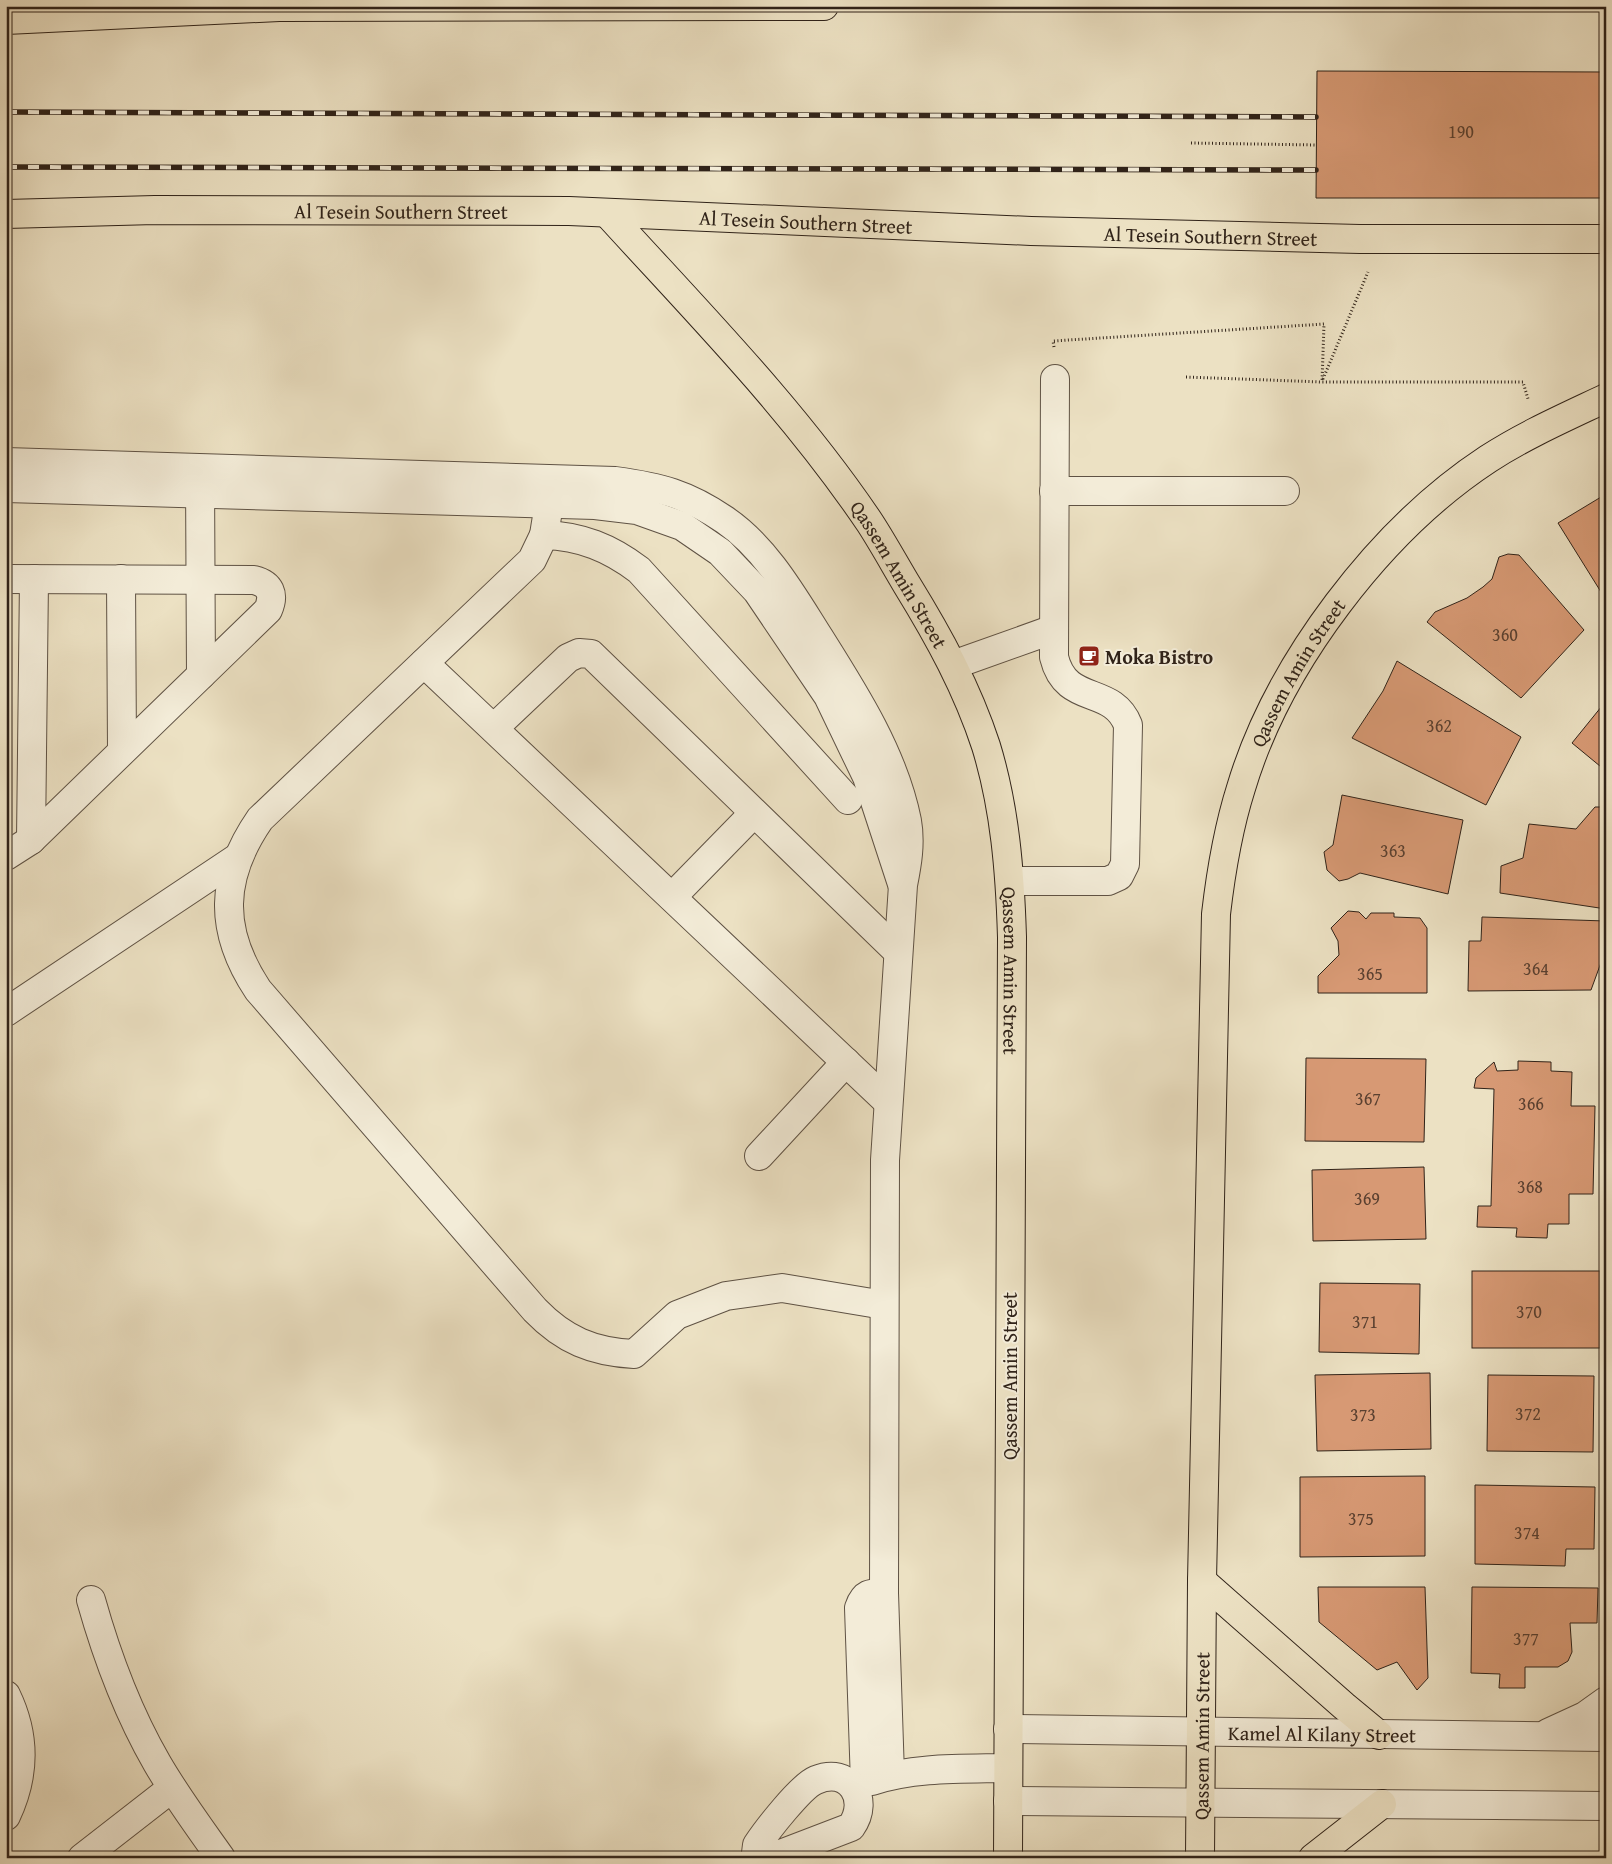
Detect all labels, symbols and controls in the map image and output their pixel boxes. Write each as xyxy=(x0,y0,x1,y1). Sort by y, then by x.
house number: 190 xyxy=(1448,118,1474,145)
street label: Al Tesein Southern Street xyxy=(294,196,508,225)
street label: Al Tesein Southern Street xyxy=(698,202,913,240)
street label: Al Tesein Southern Street xyxy=(1103,218,1318,252)
street label: Qassem Amin Street xyxy=(844,494,955,653)
street label: Qassem Amin Street xyxy=(1243,592,1352,751)
house number: 360 xyxy=(1492,621,1518,648)
place label: Moka Bistro xyxy=(1105,642,1213,671)
cafe icon: Moka Bistro xyxy=(1077,644,1101,668)
house number: 362 xyxy=(1426,712,1452,739)
house number: 363 xyxy=(1380,837,1406,864)
street label: Qassem Amin Street xyxy=(995,886,1027,1055)
house number: 364 xyxy=(1523,955,1549,982)
house number: 365 xyxy=(1357,960,1383,987)
house number: 367 xyxy=(1355,1085,1381,1112)
house number: 366 xyxy=(1518,1090,1544,1117)
house number: 368 xyxy=(1517,1173,1543,1200)
house number: 369 xyxy=(1354,1185,1380,1212)
street label: Qassem Amin Street xyxy=(995,1292,1024,1460)
house number: 370 xyxy=(1516,1298,1542,1325)
house number: 371 xyxy=(1352,1308,1378,1335)
house number: 372 xyxy=(1515,1400,1541,1427)
house number: 373 xyxy=(1350,1401,1376,1428)
house number: 375 xyxy=(1348,1505,1374,1532)
house number: 374 xyxy=(1514,1519,1540,1546)
house number: 377 xyxy=(1513,1625,1539,1652)
street label: Qassem Amin Street xyxy=(1186,1652,1216,1820)
street label: Kamel Al Kilany Street xyxy=(1228,1717,1416,1749)

